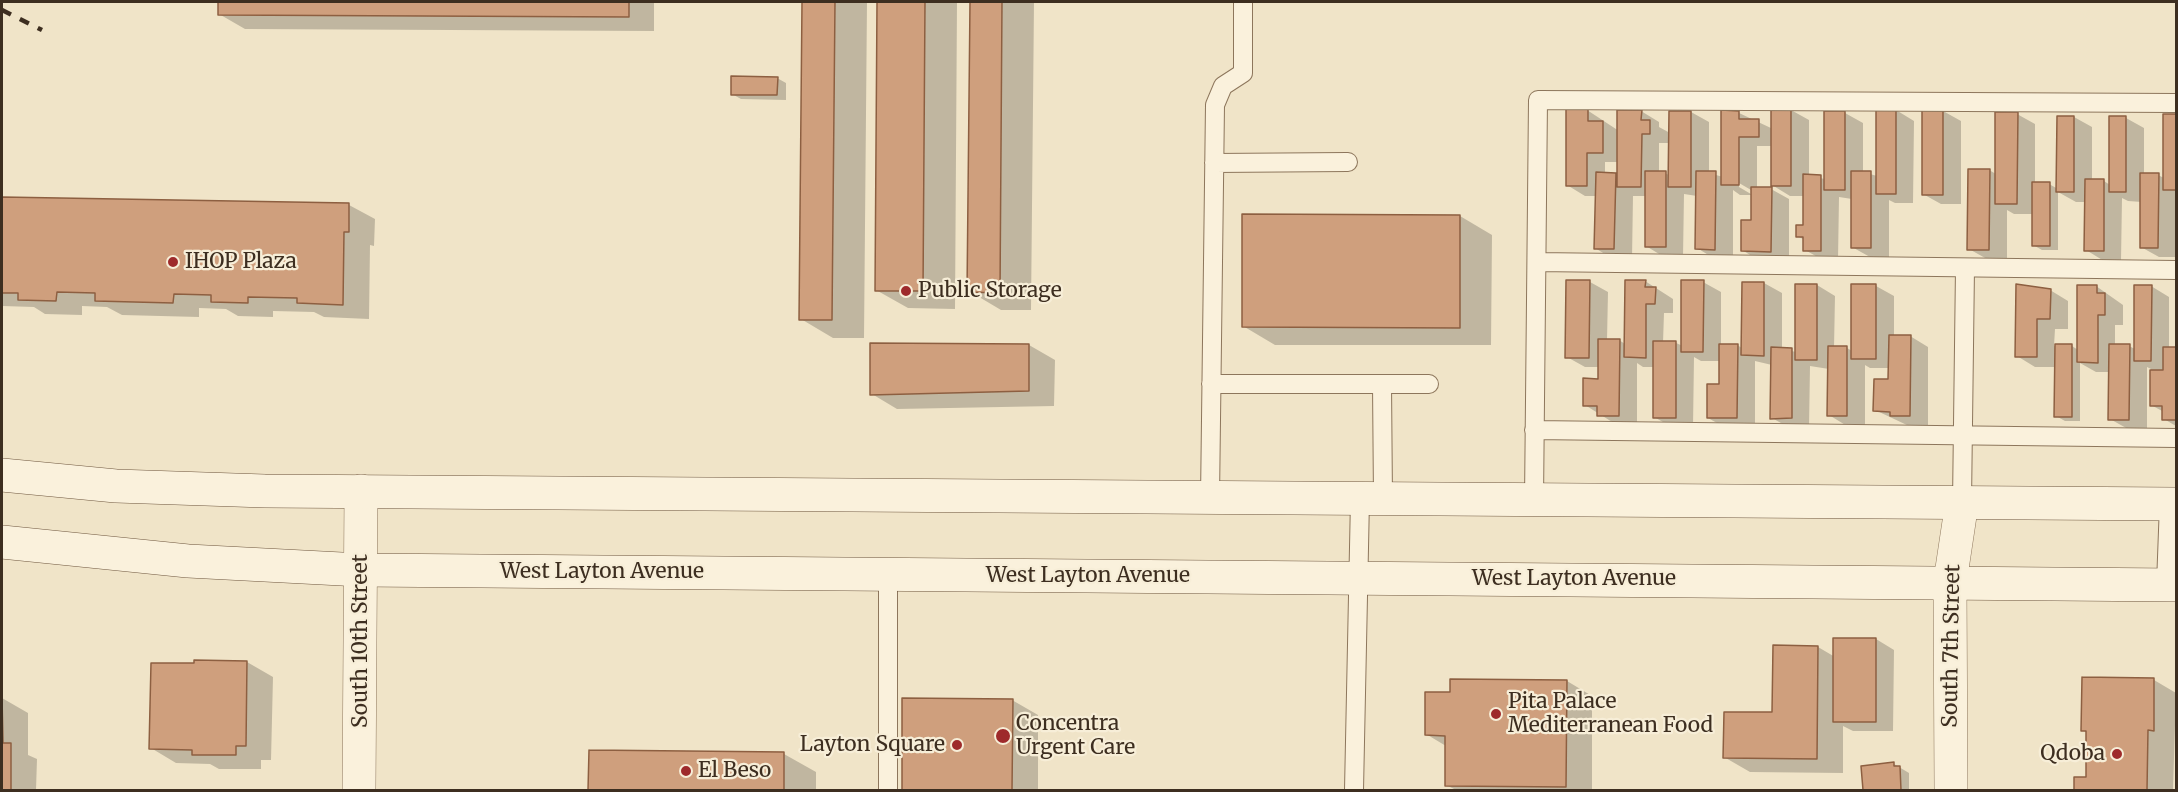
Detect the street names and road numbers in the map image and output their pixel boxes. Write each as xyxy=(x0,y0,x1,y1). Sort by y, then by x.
street label: South 10th Street xyxy=(348,554,374,728)
street label: West Layton Avenue xyxy=(500,559,704,585)
street label: West Layton Avenue xyxy=(986,563,1190,589)
street label: South 7th Street xyxy=(1938,564,1966,728)
street label: West Layton Avenue xyxy=(1472,566,1676,592)

